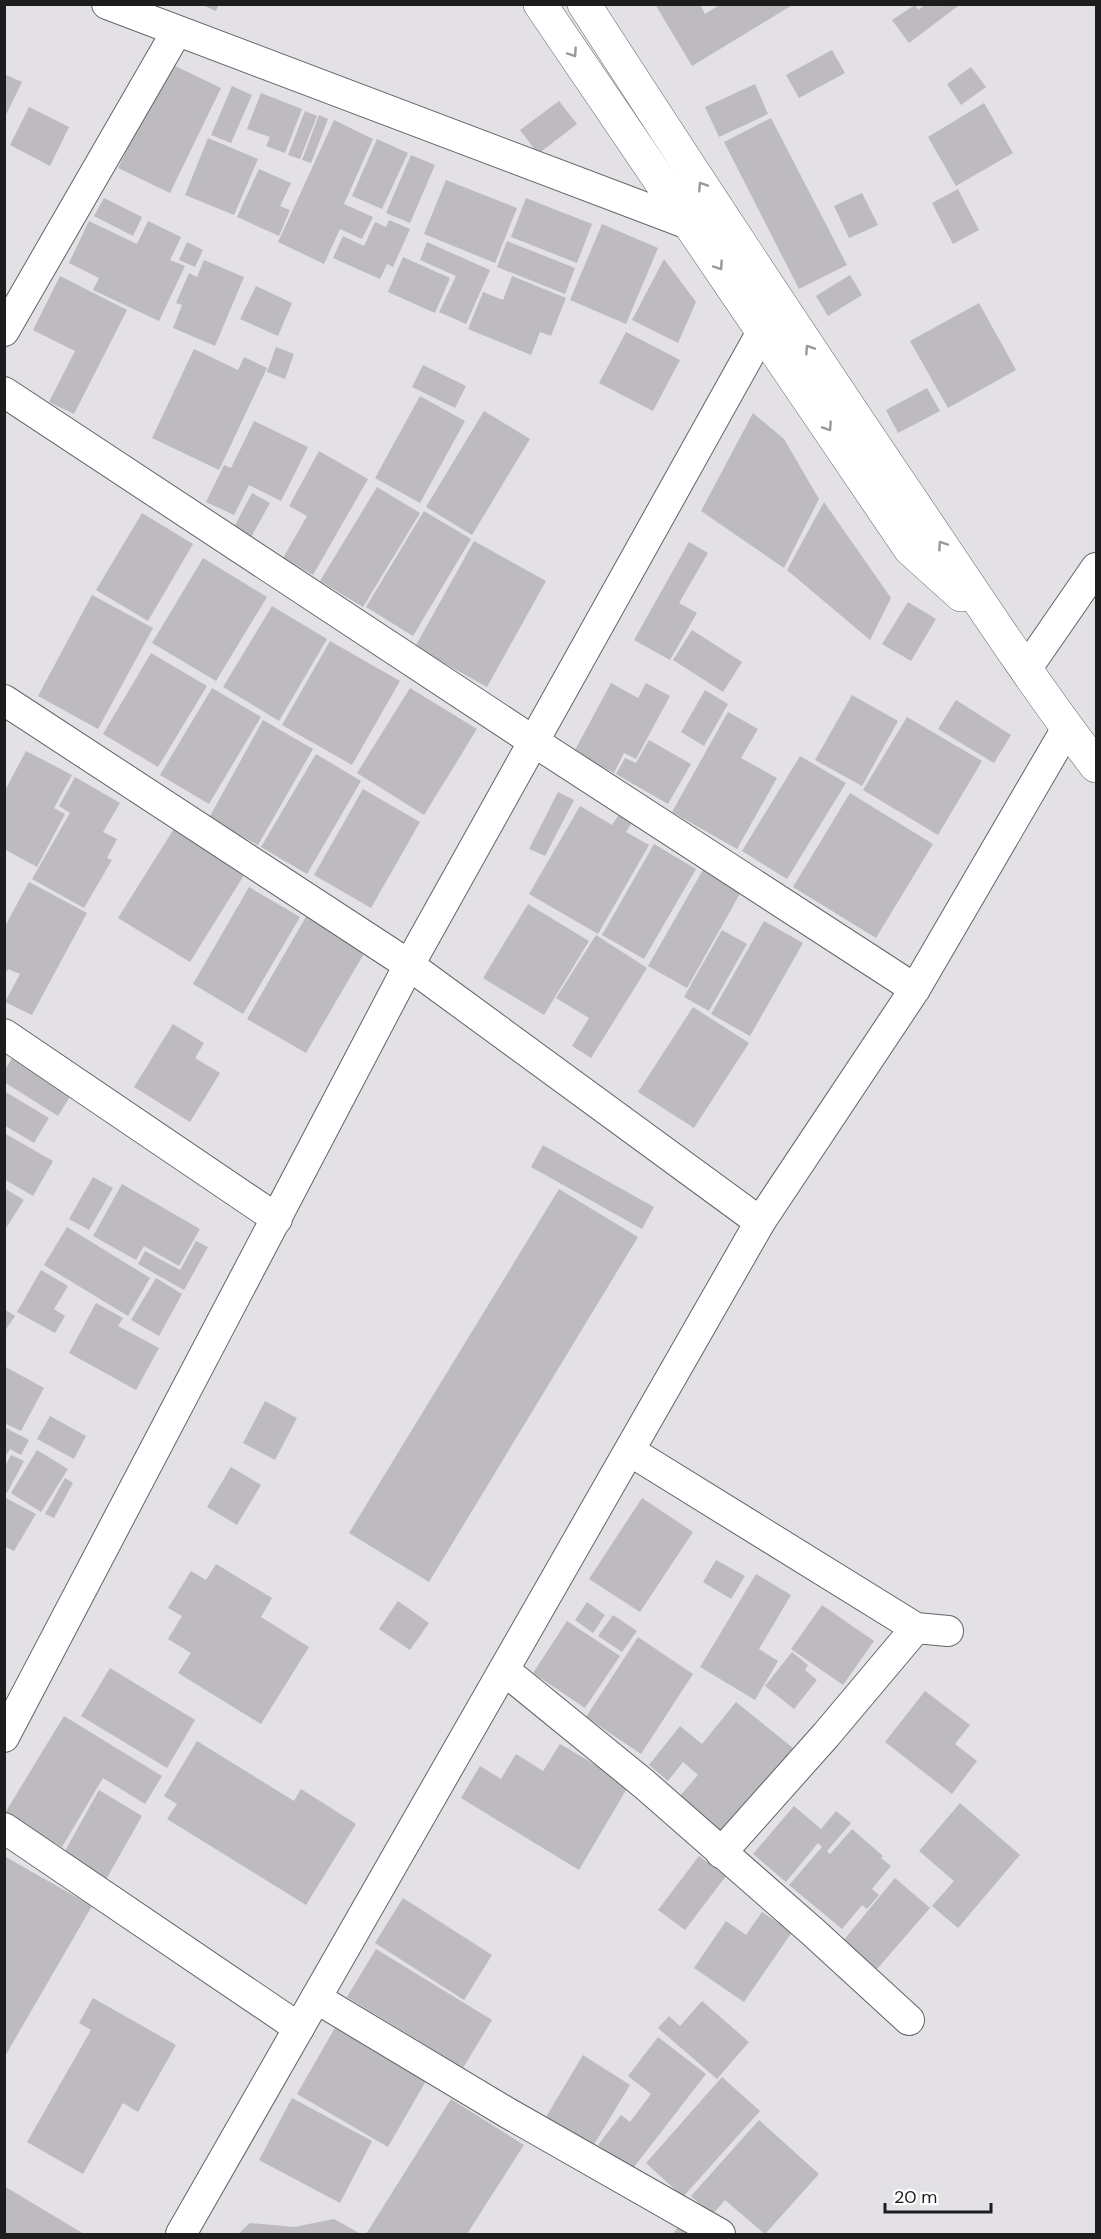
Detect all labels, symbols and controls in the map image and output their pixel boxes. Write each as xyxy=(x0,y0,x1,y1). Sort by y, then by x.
one-way arrow xyxy=(566,46,577,57)
one-way arrow xyxy=(698,182,709,193)
one-way arrow xyxy=(711,259,722,270)
one-way arrow xyxy=(805,345,816,356)
one-way arrow xyxy=(821,420,832,431)
one-way arrow xyxy=(938,541,949,552)
scale bar xyxy=(885,2176,992,2214)
text: 20 m xyxy=(894,2185,937,2209)

